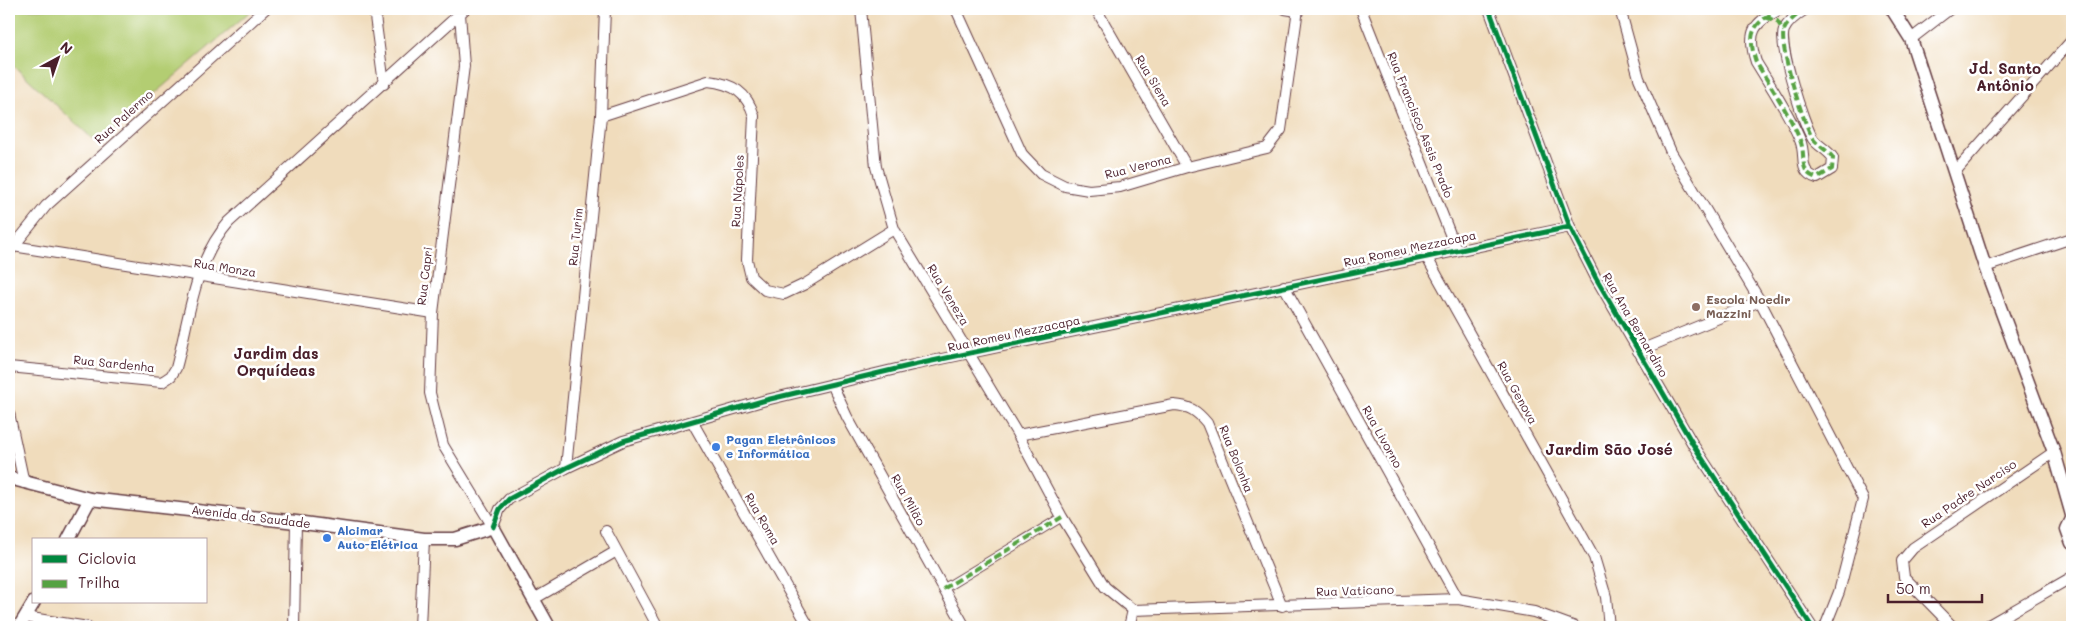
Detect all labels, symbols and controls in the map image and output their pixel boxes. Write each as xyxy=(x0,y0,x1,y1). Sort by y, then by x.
north arrow xyxy=(32,32,82,82)
text: N xyxy=(56,37,77,58)
street label: Rua Francisco Assis Prado xyxy=(1384,49,1458,200)
street label: Rua Siena xyxy=(1132,52,1176,109)
district label: Jd. Santo Antônio xyxy=(1969,58,2041,95)
street label: Rua Palermo xyxy=(91,86,156,147)
street label: Rua Verona xyxy=(1103,150,1173,182)
street label: Rua Nápoles xyxy=(727,154,747,228)
street label: Rua Turim xyxy=(564,207,586,267)
street label: Rua Romeu Mezzacapa xyxy=(1342,226,1477,270)
street label: Rua Capri xyxy=(412,246,436,306)
street label: Rua Monza xyxy=(193,254,258,280)
street label: Rua Veneza xyxy=(924,261,973,328)
street label: Rua Ana Bernardino xyxy=(1599,269,1672,380)
place label: Escola Noedir Mazzini xyxy=(1706,291,1791,321)
marker: Escola Noedir Mazzini xyxy=(1690,301,1702,313)
street label: Rua Romeu Mezzacapa xyxy=(946,311,1081,355)
district label: Jardim das Orquídeas xyxy=(233,343,319,380)
street label: Rua Sardenha xyxy=(73,351,156,375)
street label: Rua Genova xyxy=(1494,358,1542,427)
street label: Rua Livorno xyxy=(1359,403,1407,470)
street label: Rua Bolonha xyxy=(1216,423,1258,495)
place label: Pagan Eletrônicos e Informática xyxy=(726,431,836,461)
district label: Jardim São José xyxy=(1545,439,1673,459)
marker: Pagan Eletrônicos e Informática xyxy=(710,441,722,453)
street label: Rua Padre Narciso xyxy=(1918,455,2019,531)
street label: Rua Milão xyxy=(888,471,930,528)
street label: Rua Roma xyxy=(742,490,784,547)
street label: Avenida da Saudade xyxy=(191,501,312,531)
place label: Alcimar Auto-Elétrica xyxy=(337,522,418,552)
marker: Alcimar Auto-Elétrica xyxy=(321,532,333,544)
legend xyxy=(32,538,208,604)
text: Ciclovia xyxy=(78,548,137,568)
scale bar xyxy=(1888,571,1982,603)
text: Trilha xyxy=(78,572,120,592)
text: 50 m xyxy=(1896,578,1931,598)
street label: Rua Vaticano xyxy=(1316,581,1394,599)

